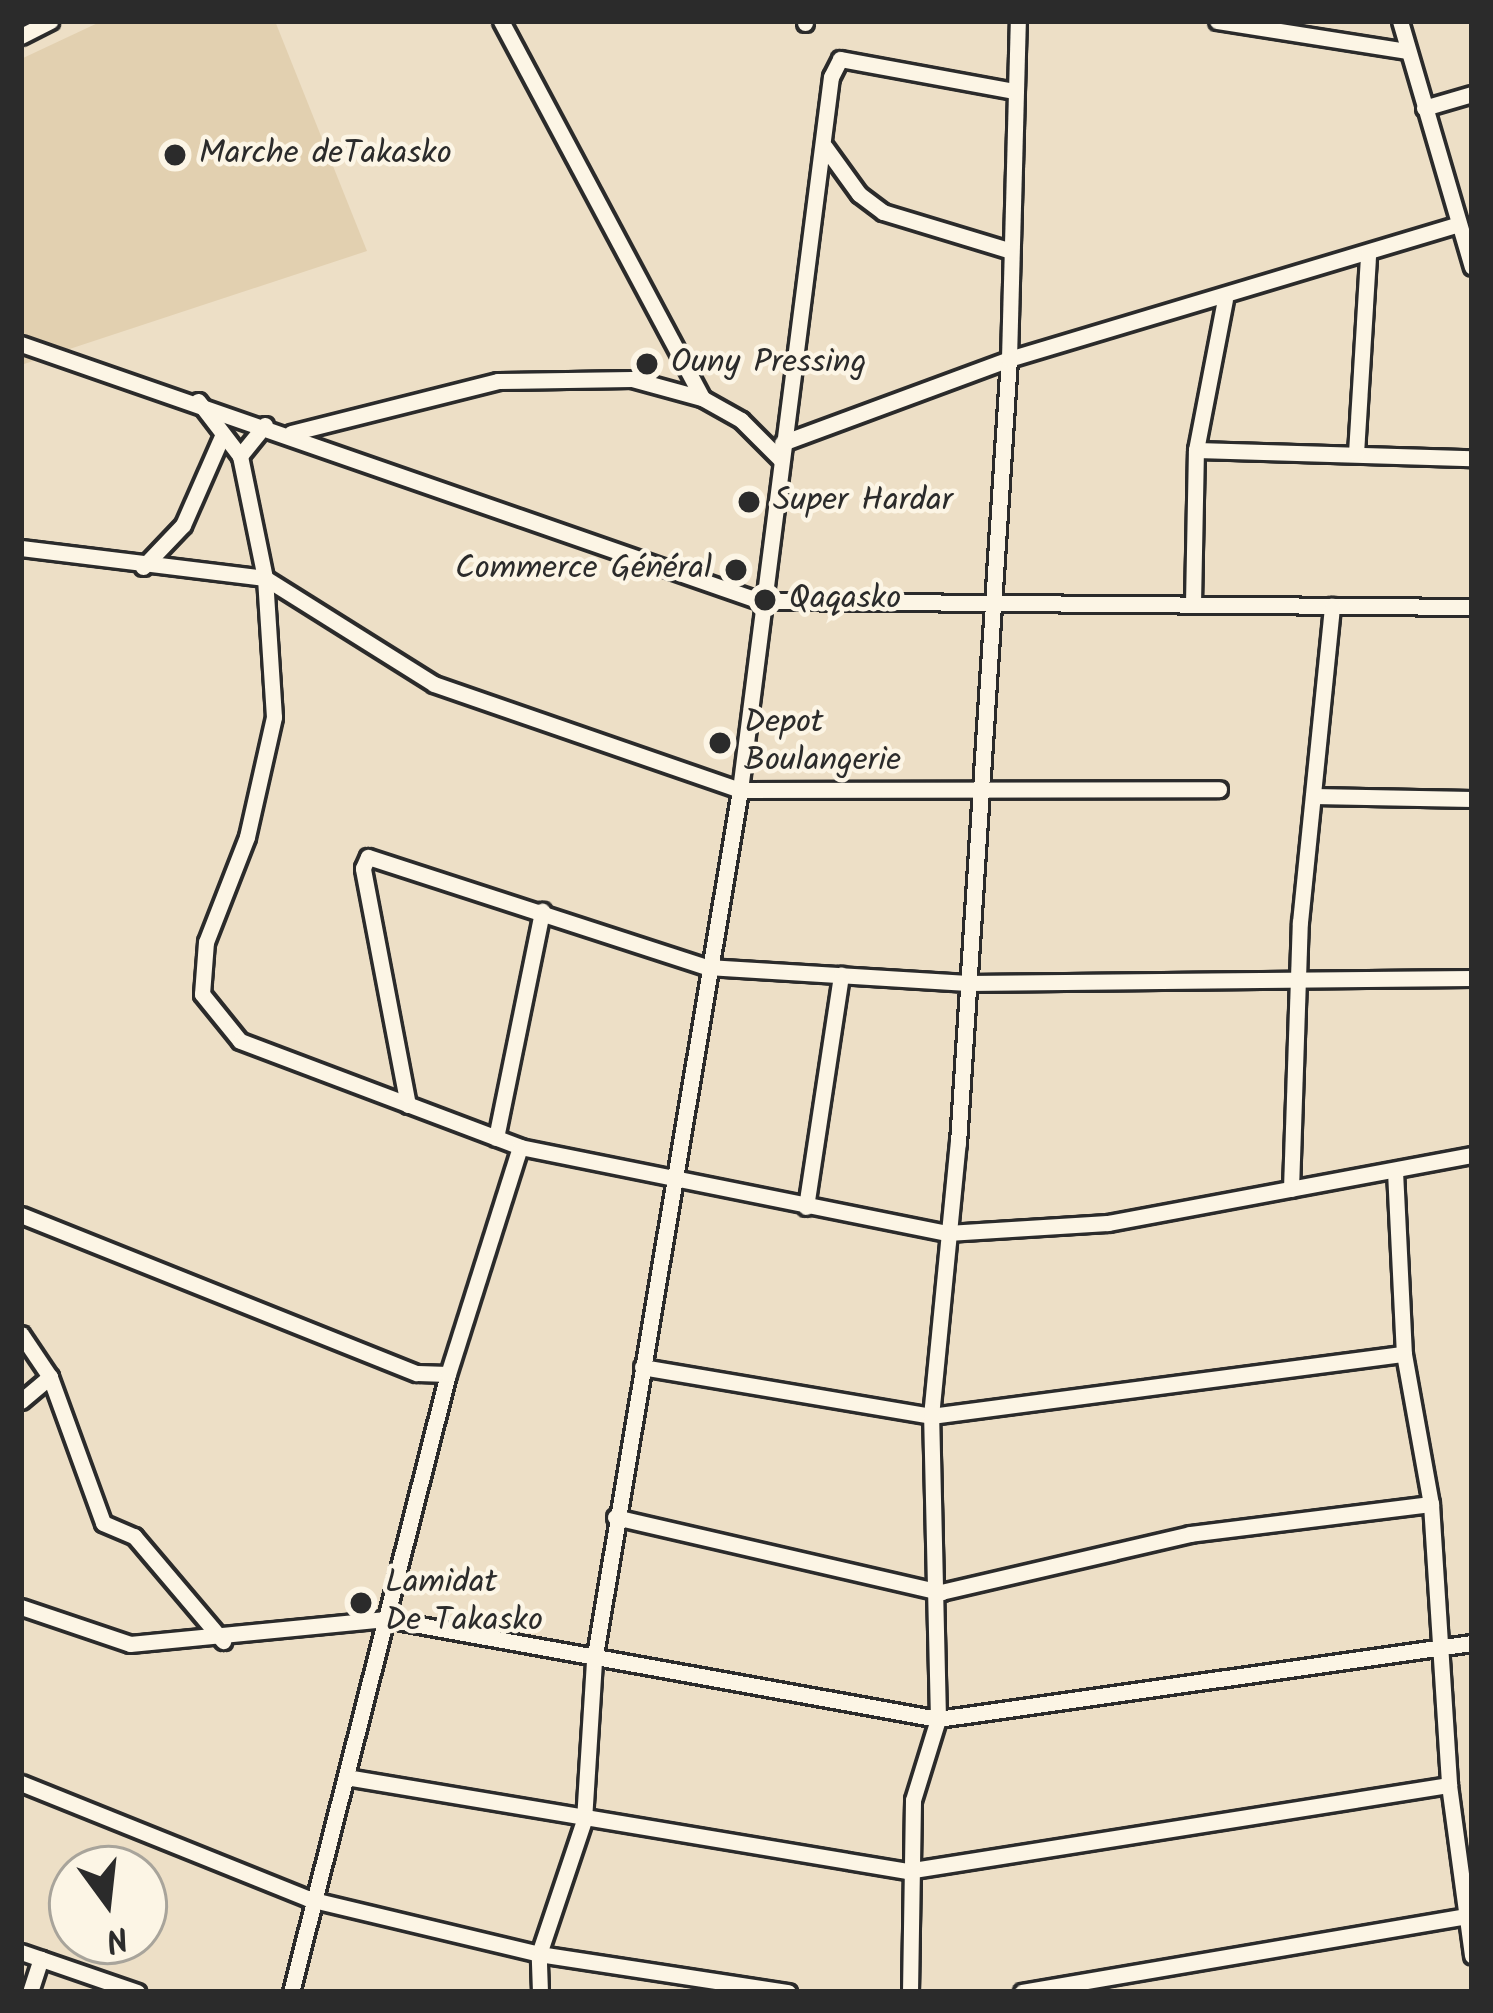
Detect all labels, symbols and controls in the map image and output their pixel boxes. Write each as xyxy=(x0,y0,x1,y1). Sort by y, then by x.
place label: Marche deTakasko xyxy=(199,135,452,175)
marker: Marche deTakasko xyxy=(162,142,188,168)
place label: Ouny Pressing xyxy=(671,344,866,384)
marker: Ouny Pressing xyxy=(634,351,660,377)
place label: Super Hardar xyxy=(773,482,953,522)
marker: Super Hardar xyxy=(736,489,762,515)
place label: Commerce Général xyxy=(455,550,712,590)
marker: Commerce Général xyxy=(723,557,749,583)
place label: Qaqasko xyxy=(789,580,901,620)
marker: Qaqasko xyxy=(752,587,778,613)
place label: Depot Boulangerie xyxy=(744,704,901,782)
marker: Depot Boulangerie xyxy=(707,730,733,756)
place label: Lamidat De Takasko xyxy=(385,1564,543,1642)
marker: Lamidat De Takasko xyxy=(348,1590,374,1616)
north arrow xyxy=(48,1845,168,1965)
text: N xyxy=(100,1909,134,1966)

